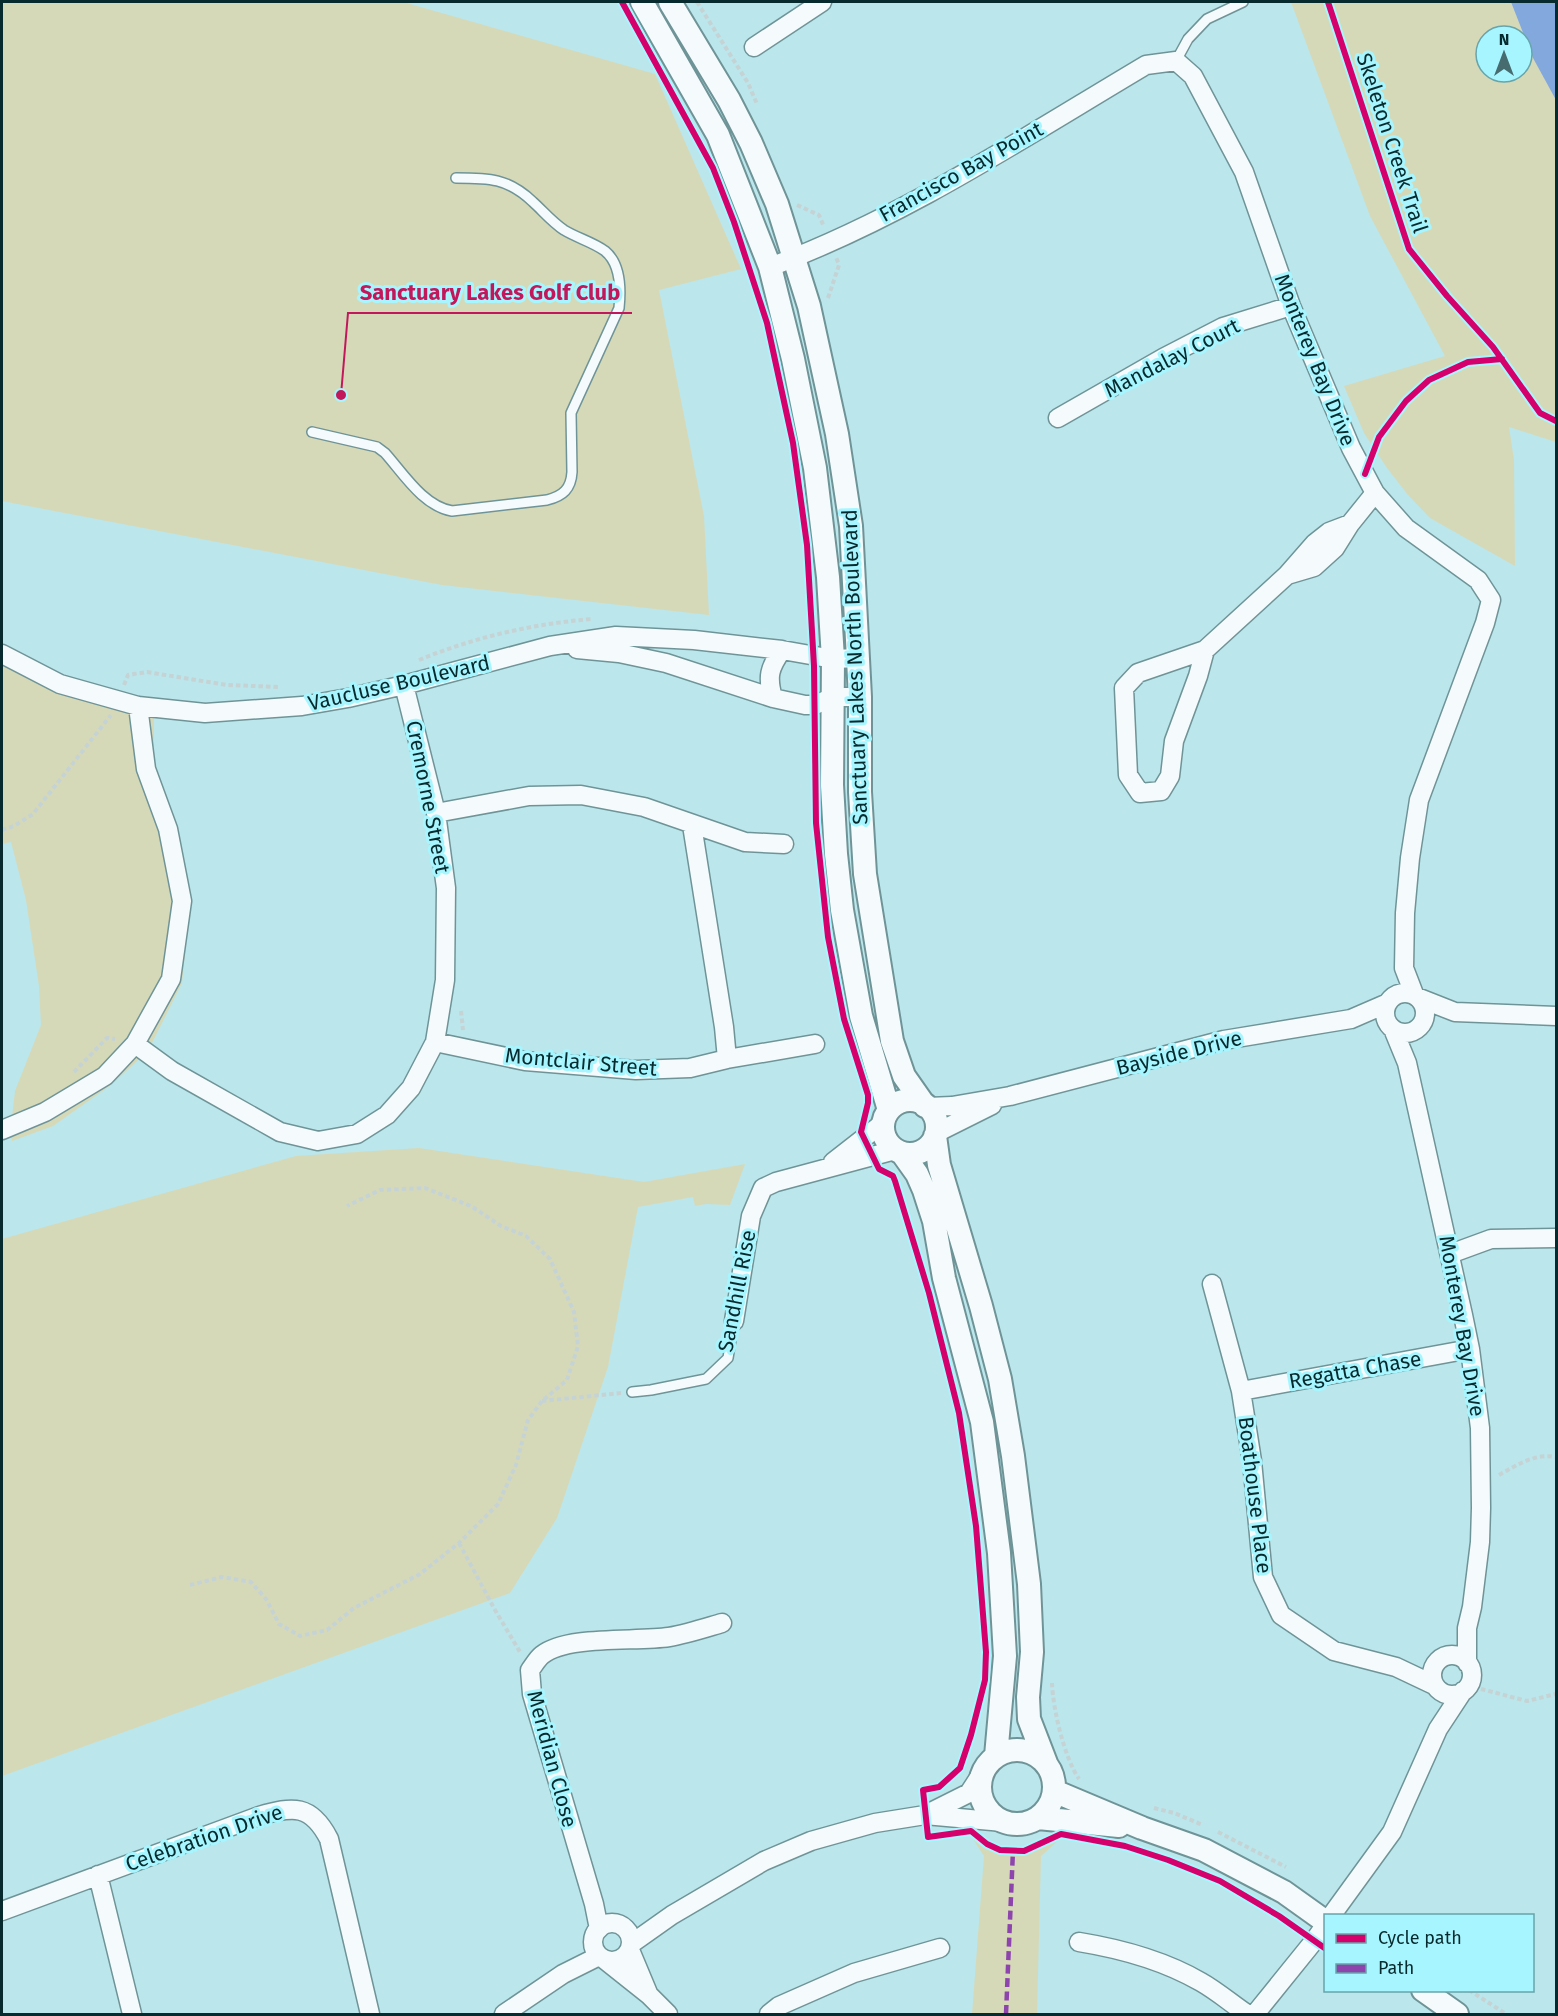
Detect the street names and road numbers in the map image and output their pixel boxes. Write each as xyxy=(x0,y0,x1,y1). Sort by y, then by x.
street label: Skeleton Creek Trail xyxy=(1351,50,1433,236)
street label: Francisco Bay Point xyxy=(875,116,1048,228)
street label: Monterey Bay Drive xyxy=(1269,270,1361,450)
street label: Mandalay Court xyxy=(1100,313,1244,403)
street label: Sanctuary Lakes North Boulevard xyxy=(836,509,874,825)
street label: Vaucluse Boulevard xyxy=(306,649,492,717)
street label: Cremorne Street xyxy=(400,718,456,876)
street label: Bayside Drive xyxy=(1113,1025,1245,1081)
street label: Montclair Street xyxy=(504,1042,658,1082)
street label: Sandhill Rise xyxy=(712,1228,762,1354)
street label: Monterey Bay Drive xyxy=(1433,1233,1491,1419)
street label: Regatta Chase xyxy=(1287,1346,1423,1394)
street label: Boathouse Place xyxy=(1232,1415,1278,1575)
street label: Meridian Close xyxy=(521,1688,583,1830)
street label: Celebration Drive xyxy=(122,1799,286,1877)

